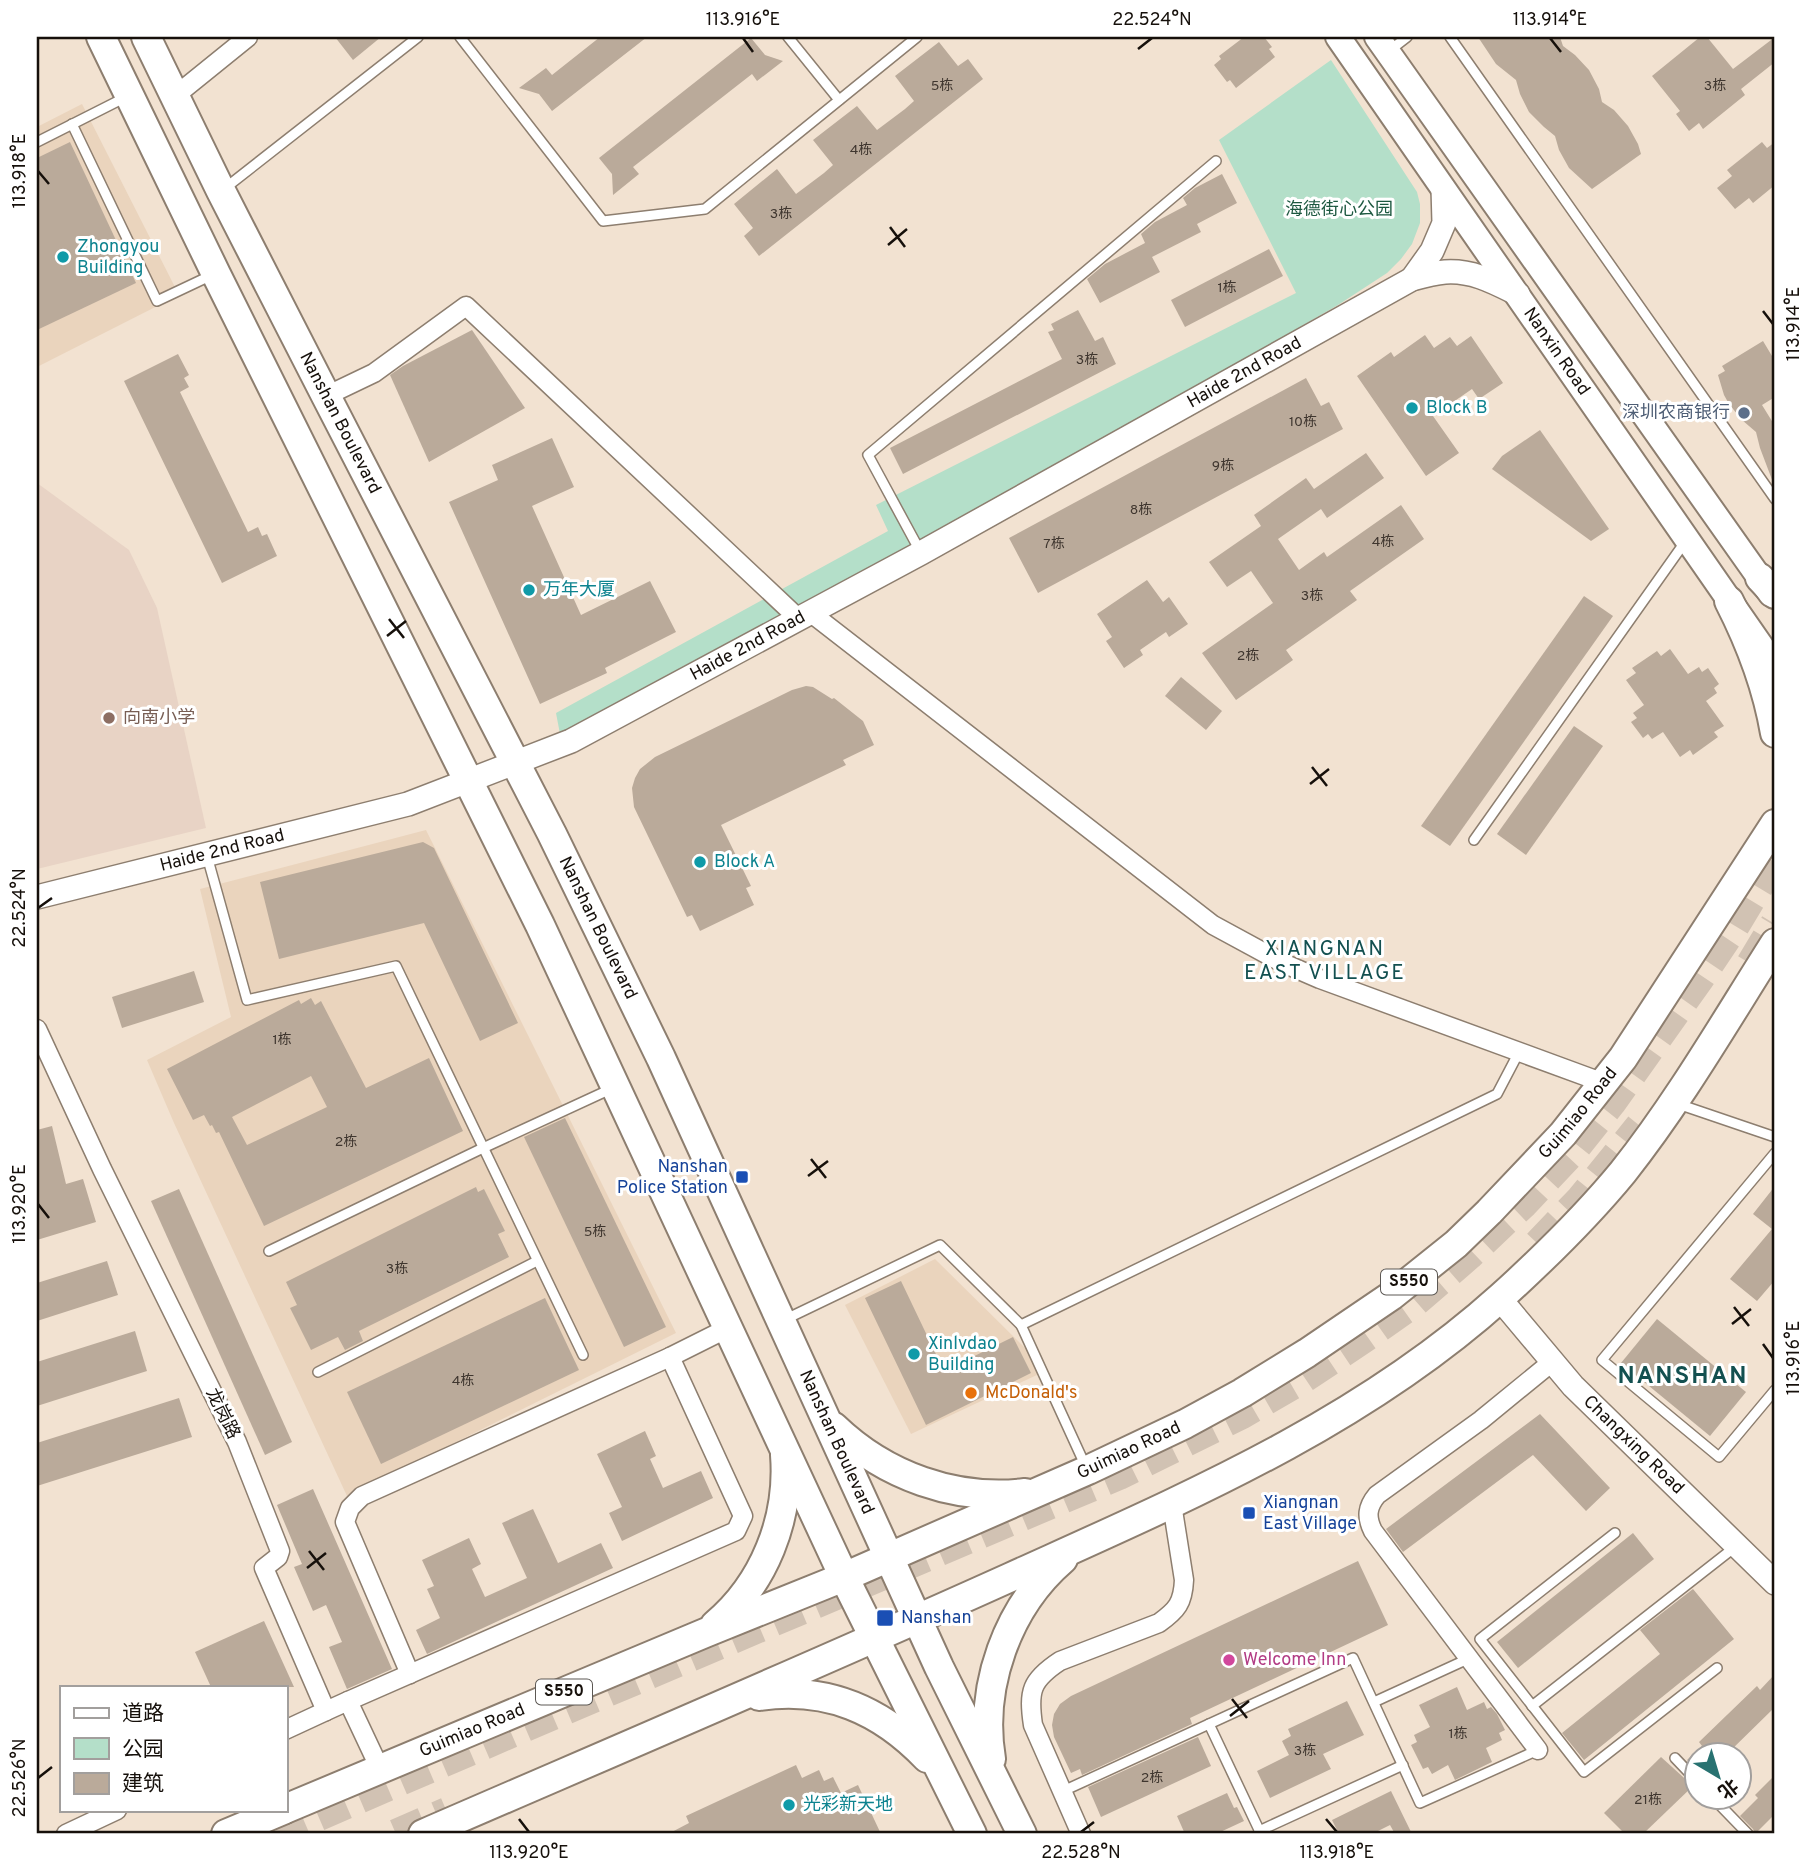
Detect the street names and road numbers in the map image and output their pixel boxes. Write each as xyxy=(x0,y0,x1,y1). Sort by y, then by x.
street label: Nanxin Road xyxy=(1518,303,1595,400)
street label: Haide 2nd Road xyxy=(1183,331,1306,414)
street label: Nanshan Boulevard xyxy=(294,348,386,498)
street label: Haide 2nd Road xyxy=(686,606,810,686)
street label: Haide 2nd Road xyxy=(158,824,287,877)
street label: Nanshan Boulevard xyxy=(553,853,642,1003)
street label: Guimiao Road xyxy=(1533,1063,1623,1164)
road number: S550 xyxy=(1381,1270,1437,1294)
street label: Nanshan Boulevard xyxy=(793,1366,879,1518)
street label: 龙岗路 xyxy=(200,1385,244,1443)
street label: Changxing Road xyxy=(1578,1390,1689,1499)
street label: Guimiao Road xyxy=(1073,1416,1185,1485)
road number: S550 xyxy=(536,1680,592,1704)
street label: Guimiao Road xyxy=(416,1698,529,1763)

